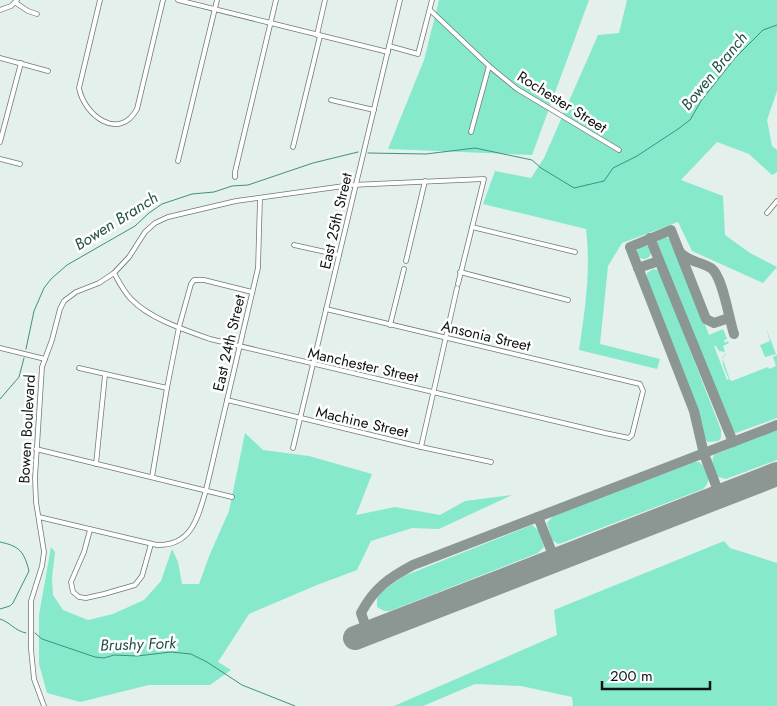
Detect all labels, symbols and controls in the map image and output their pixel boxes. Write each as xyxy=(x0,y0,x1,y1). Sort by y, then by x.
water label: Bowen Branch xyxy=(675,27,753,115)
street label: Rochester Street xyxy=(513,66,611,139)
street label: East 25th Street xyxy=(314,170,358,271)
water label: Bowen Branch xyxy=(70,186,162,256)
street label: East 24th Street xyxy=(207,292,251,394)
street label: Ansonia Street xyxy=(439,315,533,357)
street label: Manchester Street xyxy=(306,342,421,388)
street label: Bowen Boulevard xyxy=(13,374,41,484)
street label: Machine Street xyxy=(314,401,411,443)
water label: Brushy Fork xyxy=(100,631,178,657)
scale bar xyxy=(602,658,710,690)
text: 200 m xyxy=(610,665,653,687)

